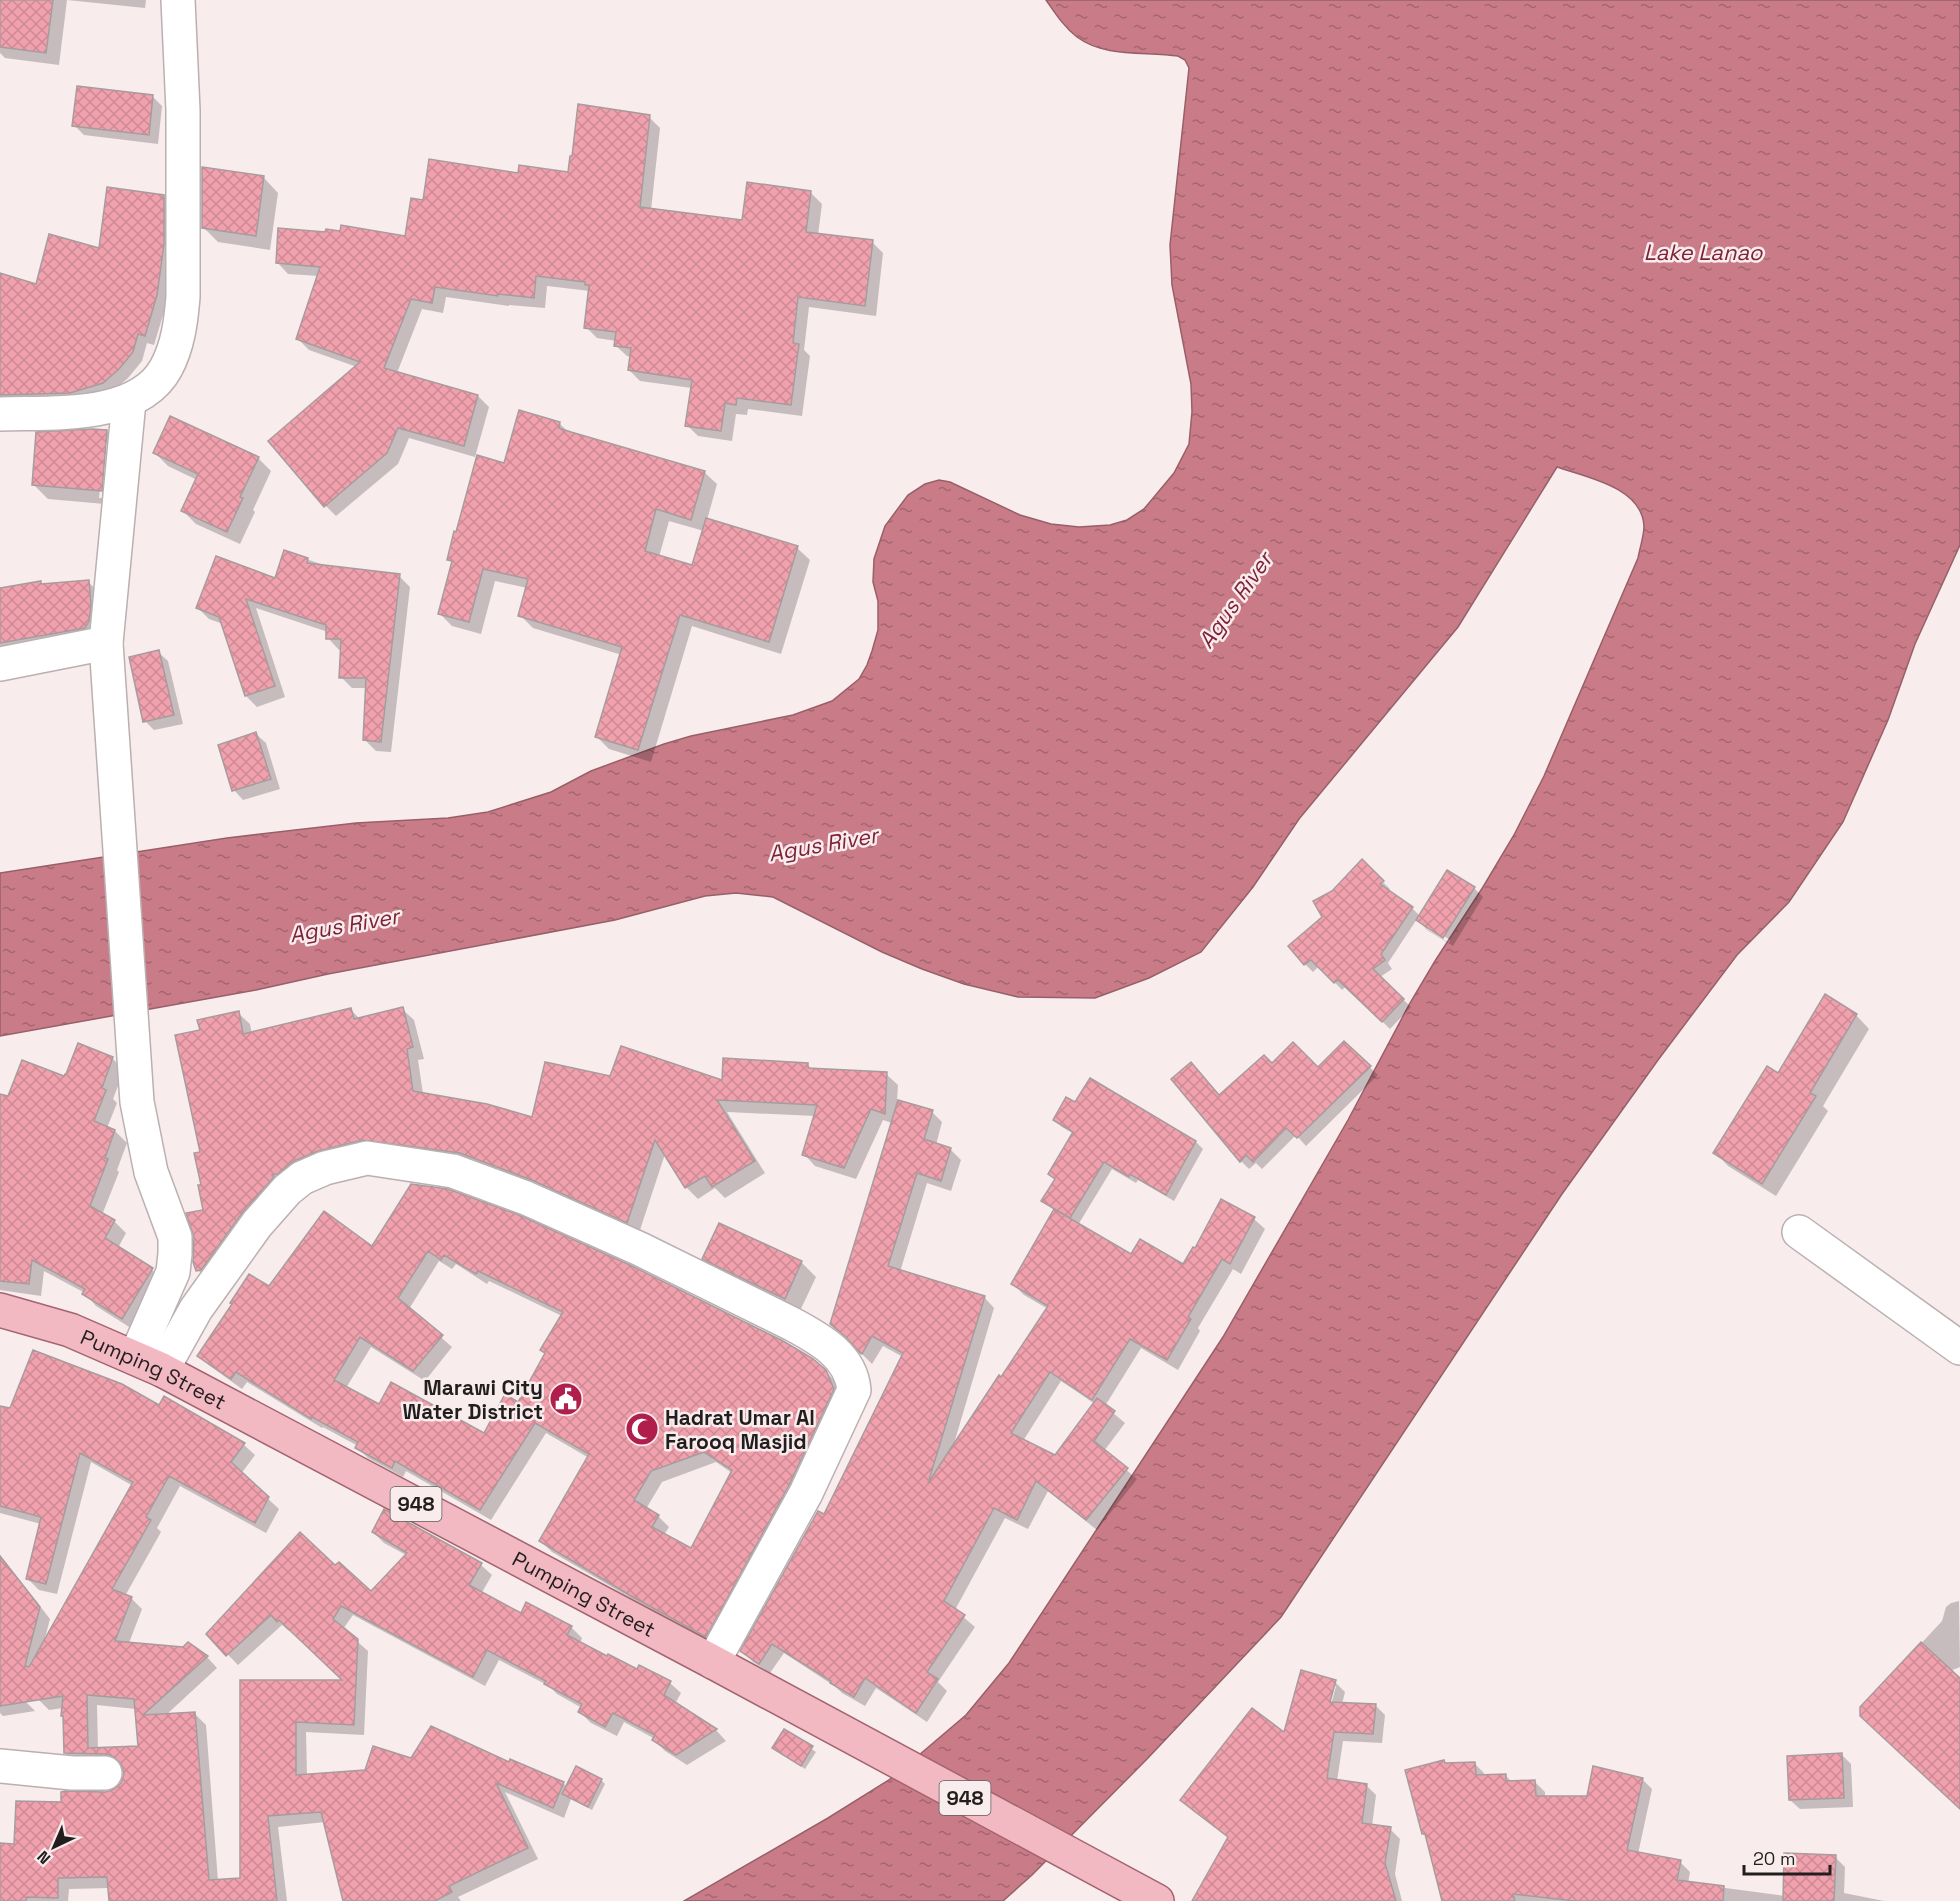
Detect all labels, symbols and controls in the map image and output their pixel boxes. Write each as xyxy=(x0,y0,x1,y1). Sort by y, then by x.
water label: Lake Lanao xyxy=(1644,238,1764,266)
water label: Agus River xyxy=(1192,544,1280,653)
water label: Agus River xyxy=(766,820,883,867)
water label: Agus River xyxy=(287,901,404,948)
street label: Pumping Street xyxy=(77,1323,231,1415)
place label: Marawi City Water District xyxy=(403,1374,543,1425)
public building icon: Marawi City Water District xyxy=(548,1381,584,1417)
place label: Hadrat Umar Al Farooq Masjid xyxy=(665,1404,815,1455)
mosque icon: Hadrat Umar Al Farooq Masjid xyxy=(624,1411,660,1447)
road number: 948 xyxy=(390,1487,442,1521)
street label: Pumping Street xyxy=(508,1545,660,1643)
road number: 948 xyxy=(940,1781,990,1815)
north arrow xyxy=(24,1817,84,1877)
scale bar xyxy=(1744,1838,1830,1876)
text: N xyxy=(33,1846,55,1869)
text: 20 m xyxy=(1753,1847,1796,1870)

